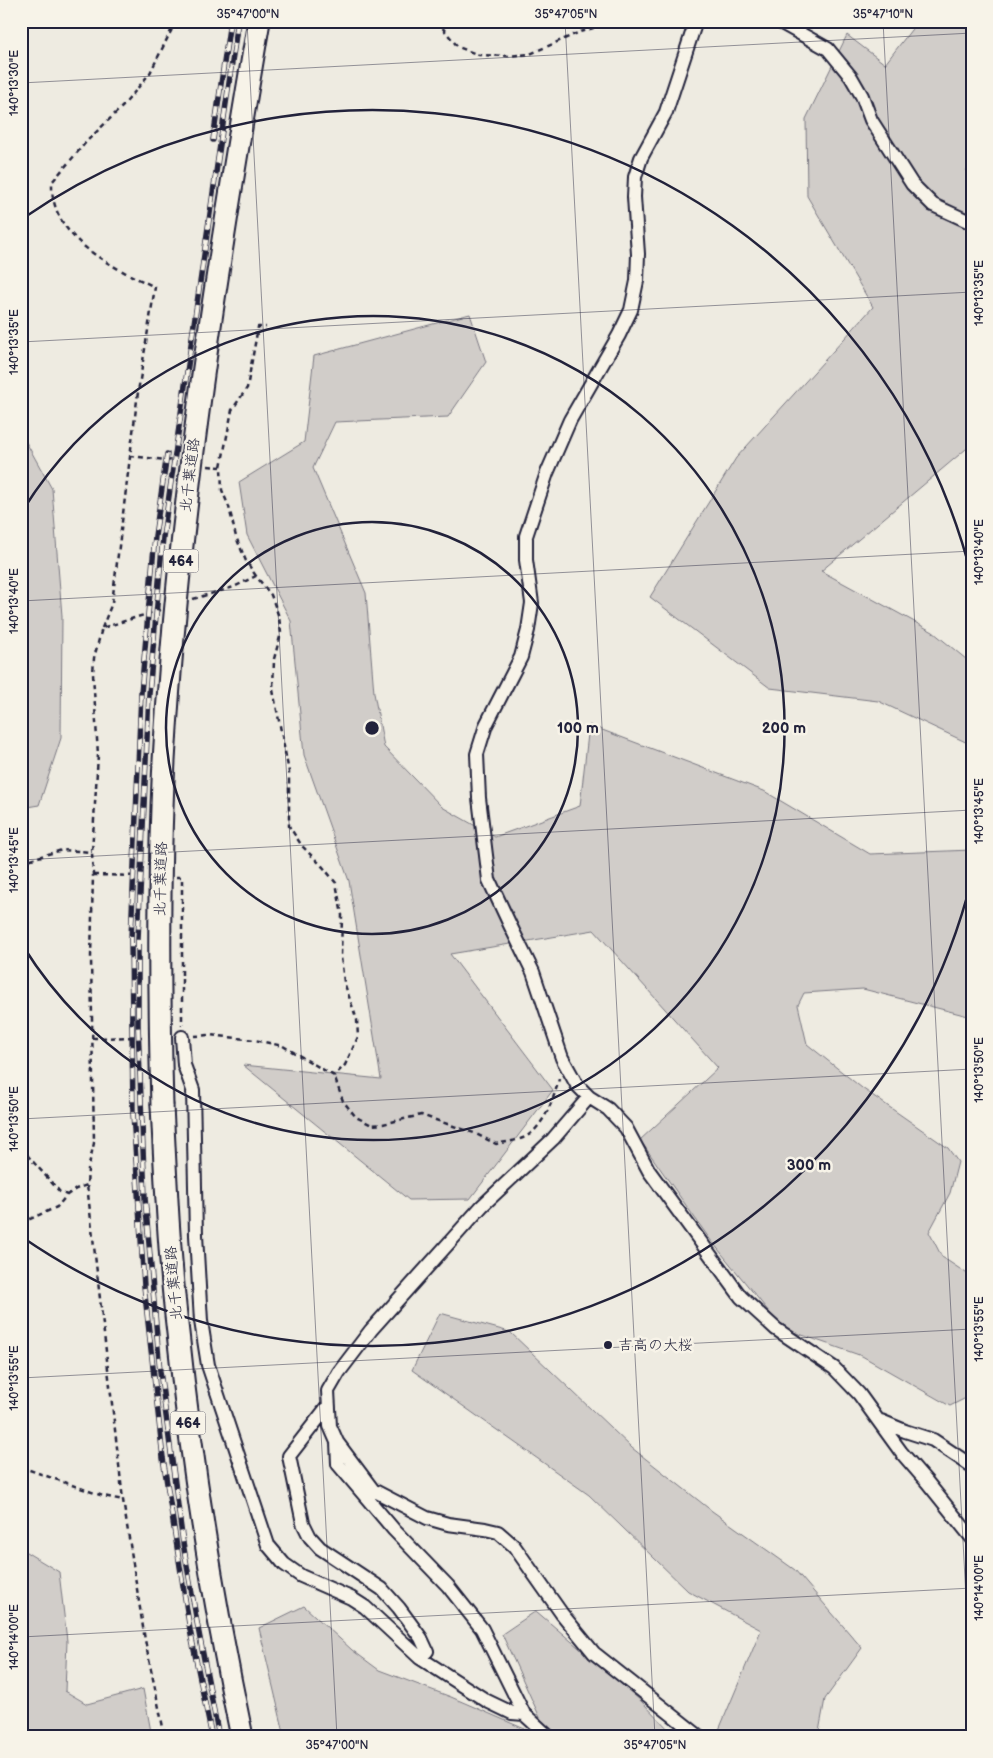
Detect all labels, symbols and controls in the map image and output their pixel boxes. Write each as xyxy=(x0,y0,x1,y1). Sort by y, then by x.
text: 35°47'00"N xyxy=(216,7,280,22)
text: 35°47'05"N xyxy=(535,7,597,22)
text: 35°47'10"N xyxy=(853,7,913,22)
text: 140°13'30"E xyxy=(7,50,22,116)
text: 140°13'35"E xyxy=(972,260,987,326)
text: 140°13'35"E xyxy=(7,309,22,375)
street label: 北千葉道路 xyxy=(176,437,204,513)
text: 140°13'40"E xyxy=(972,519,987,585)
road number: 464 xyxy=(164,550,198,572)
text: 140°13'40"E xyxy=(7,568,22,634)
centre of rings xyxy=(363,719,381,737)
text: 100 m xyxy=(557,719,599,738)
text: 200 m xyxy=(762,719,806,738)
text: 140°13'45"E xyxy=(972,778,987,844)
text: 140°13'45"E xyxy=(7,827,22,893)
street label: 北千葉道路 xyxy=(151,841,171,917)
text: 140°13'50"E xyxy=(972,1037,987,1103)
text: 140°13'50"E xyxy=(7,1086,22,1152)
text: 300 m xyxy=(787,1156,831,1175)
street label: 北千葉道路 xyxy=(161,1245,187,1321)
text: 140°13'55"E xyxy=(972,1296,987,1362)
place label: 吉高の大桜 xyxy=(618,1336,693,1355)
marker: 吉高の大桜 xyxy=(602,1339,614,1351)
text: 140°13'55"E xyxy=(7,1345,22,1411)
road number: 464 xyxy=(170,1412,206,1435)
text: 140°14'00"E xyxy=(972,1555,987,1621)
text: 140°14'00"E xyxy=(7,1604,22,1670)
text: 35°47'00"N xyxy=(305,1738,369,1753)
text: 35°47'05"N xyxy=(624,1738,686,1753)

